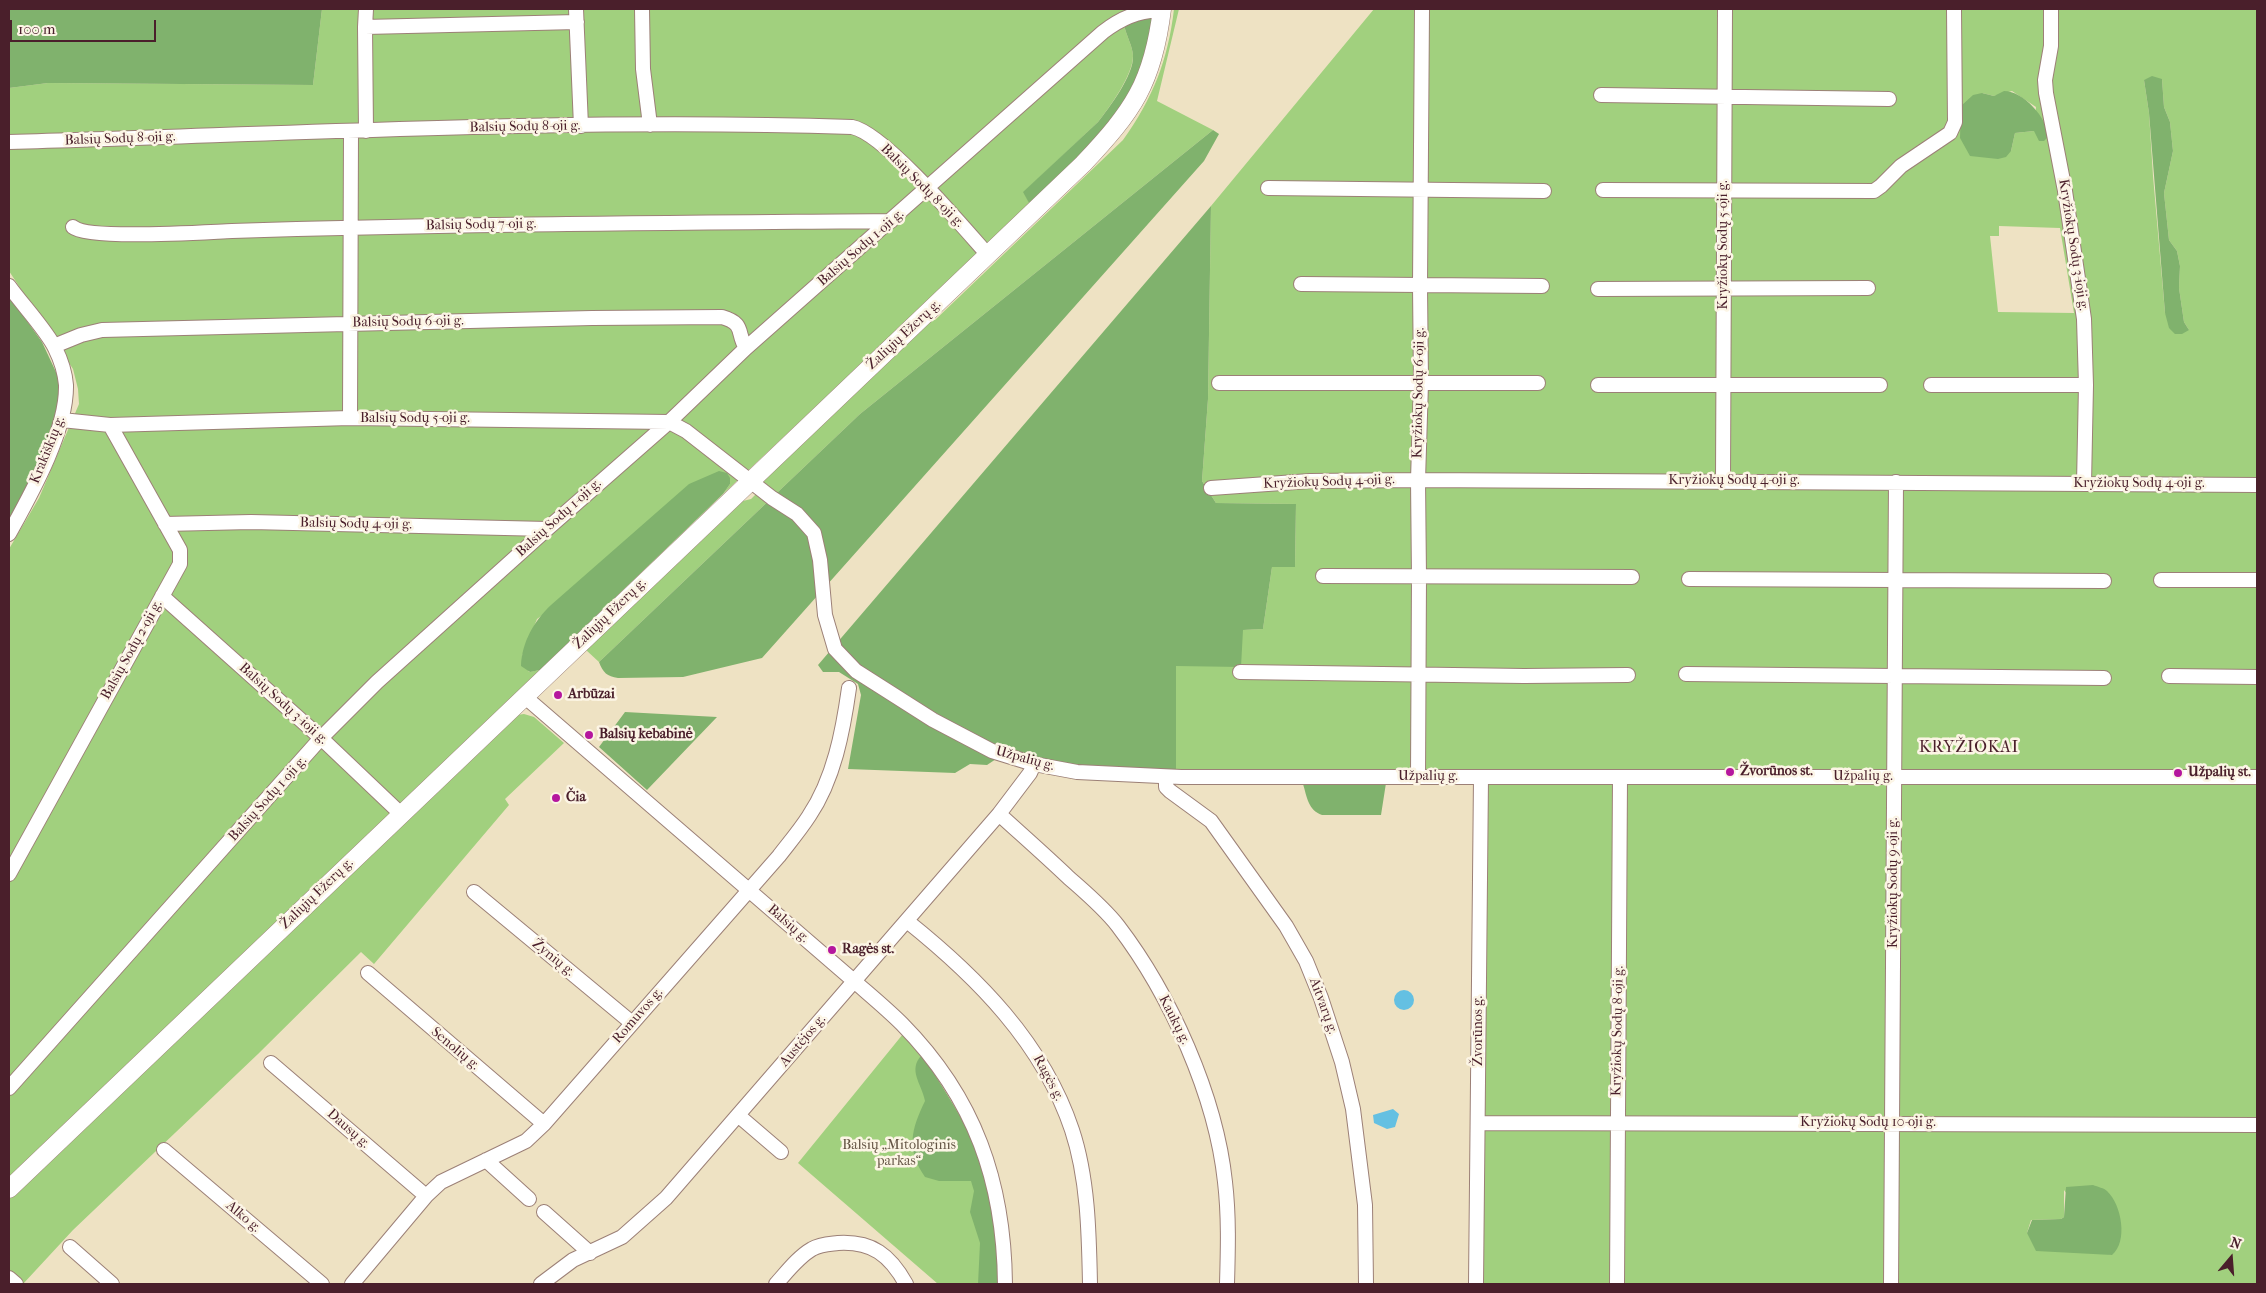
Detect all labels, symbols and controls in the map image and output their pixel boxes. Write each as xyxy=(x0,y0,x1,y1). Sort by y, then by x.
scale bar xyxy=(12,10,159,42)
text: 100 m xyxy=(18,20,56,38)
street label: Balsių Sodų 8-oji g. xyxy=(469,118,581,136)
street label: Balsių Sodų 8-oji g. xyxy=(64,129,176,149)
street label: Balsių Sodų 8-oji g. xyxy=(877,141,967,231)
street label: Kryžiokų Sodų 3-ioji g. xyxy=(2054,178,2092,312)
street label: Kryžiokų Sodų 5-oji g. xyxy=(1716,180,1732,310)
street label: Balsių Sodų 1-oji g. xyxy=(814,206,908,290)
street label: Balsių Sodų 7-oji g. xyxy=(426,216,536,234)
street label: Žaliųjų Ežerų g. xyxy=(864,296,944,374)
street label: Balsių Sodų 6-oji g. xyxy=(352,313,464,331)
street label: Kryžiokų Sodų 6-oji g. xyxy=(1409,327,1429,459)
street label: Balsių Sodų 5-oji g. xyxy=(360,411,470,427)
street label: Krakiškių g. xyxy=(27,414,69,486)
street label: Kryžiokų Sodų 4-oji g. xyxy=(1263,471,1395,493)
street label: Kryžiokų Sodų 4-oji g. xyxy=(1668,473,1800,489)
street label: Balsių Sodų 1-oji g. xyxy=(513,475,605,561)
street label: Kryžiokų Sodų 4-oji g. xyxy=(2073,476,2205,492)
street label: Balsių Sodų 4-oji g. xyxy=(300,515,412,533)
street label: Žaliųjų Ežerų g. xyxy=(570,575,650,653)
street label: Balsių Sodų 2-oji g. xyxy=(98,597,166,703)
street label: Balsių Sodų 3-ioji g. xyxy=(235,660,331,748)
place label: Arbūzai xyxy=(568,687,615,703)
marker: Arbūzai xyxy=(552,689,564,701)
place label: Balsių kebabinė xyxy=(599,727,693,743)
marker: Balsių kebabinė xyxy=(583,729,595,741)
district label: KRYŽIOKAI xyxy=(1918,738,2020,758)
street label: Užpalių g. xyxy=(994,743,1056,775)
street label: Balsių Sodų 1-oji g. xyxy=(225,753,311,845)
place label: Žvorūnos st. xyxy=(1740,764,1813,780)
place label: Užpalių st. xyxy=(2188,765,2251,781)
marker: Žvorūnos st. xyxy=(1724,766,1736,778)
marker: Užpalių st. xyxy=(2172,767,2184,779)
street label: Užpalių g. xyxy=(1398,769,1458,785)
street label: Užpalių g. xyxy=(1833,769,1893,785)
place label: Čia xyxy=(566,790,586,806)
marker: Čia xyxy=(550,792,562,804)
street label: Kryžiokų Sodų 9-oji g. xyxy=(1886,818,1902,948)
street label: Žaliųjų Ežerų g. xyxy=(277,855,357,933)
street label: Balsių g. xyxy=(764,901,812,947)
street label: Žynių g. xyxy=(528,936,578,980)
place label: Ragės st. xyxy=(842,942,894,958)
marker: Ragės st. xyxy=(826,944,838,956)
street label: Kryžiokų Sodų 8-oji g. xyxy=(1608,966,1628,1096)
street label: Aitvarų g. xyxy=(1305,976,1341,1036)
street label: Romuvos g. xyxy=(609,985,667,1047)
street label: Kaukų g. xyxy=(1154,993,1194,1047)
street label: Žvorūnos g. xyxy=(1471,996,1487,1066)
street label: Austėjos g. xyxy=(776,1011,830,1071)
street label: Senolių g. xyxy=(427,1024,483,1074)
street label: Ragės g. xyxy=(1029,1052,1067,1104)
street label: Dausų g. xyxy=(323,1106,373,1152)
street label: Kryžiokų Sodų 10-oji g. xyxy=(1800,1115,1936,1131)
park label: Balsių „Mitologinis parkas“ xyxy=(842,1138,956,1170)
street label: Alko g. xyxy=(222,1198,264,1236)
north arrow xyxy=(2206,1233,2256,1283)
text: N xyxy=(2228,1234,2243,1253)

